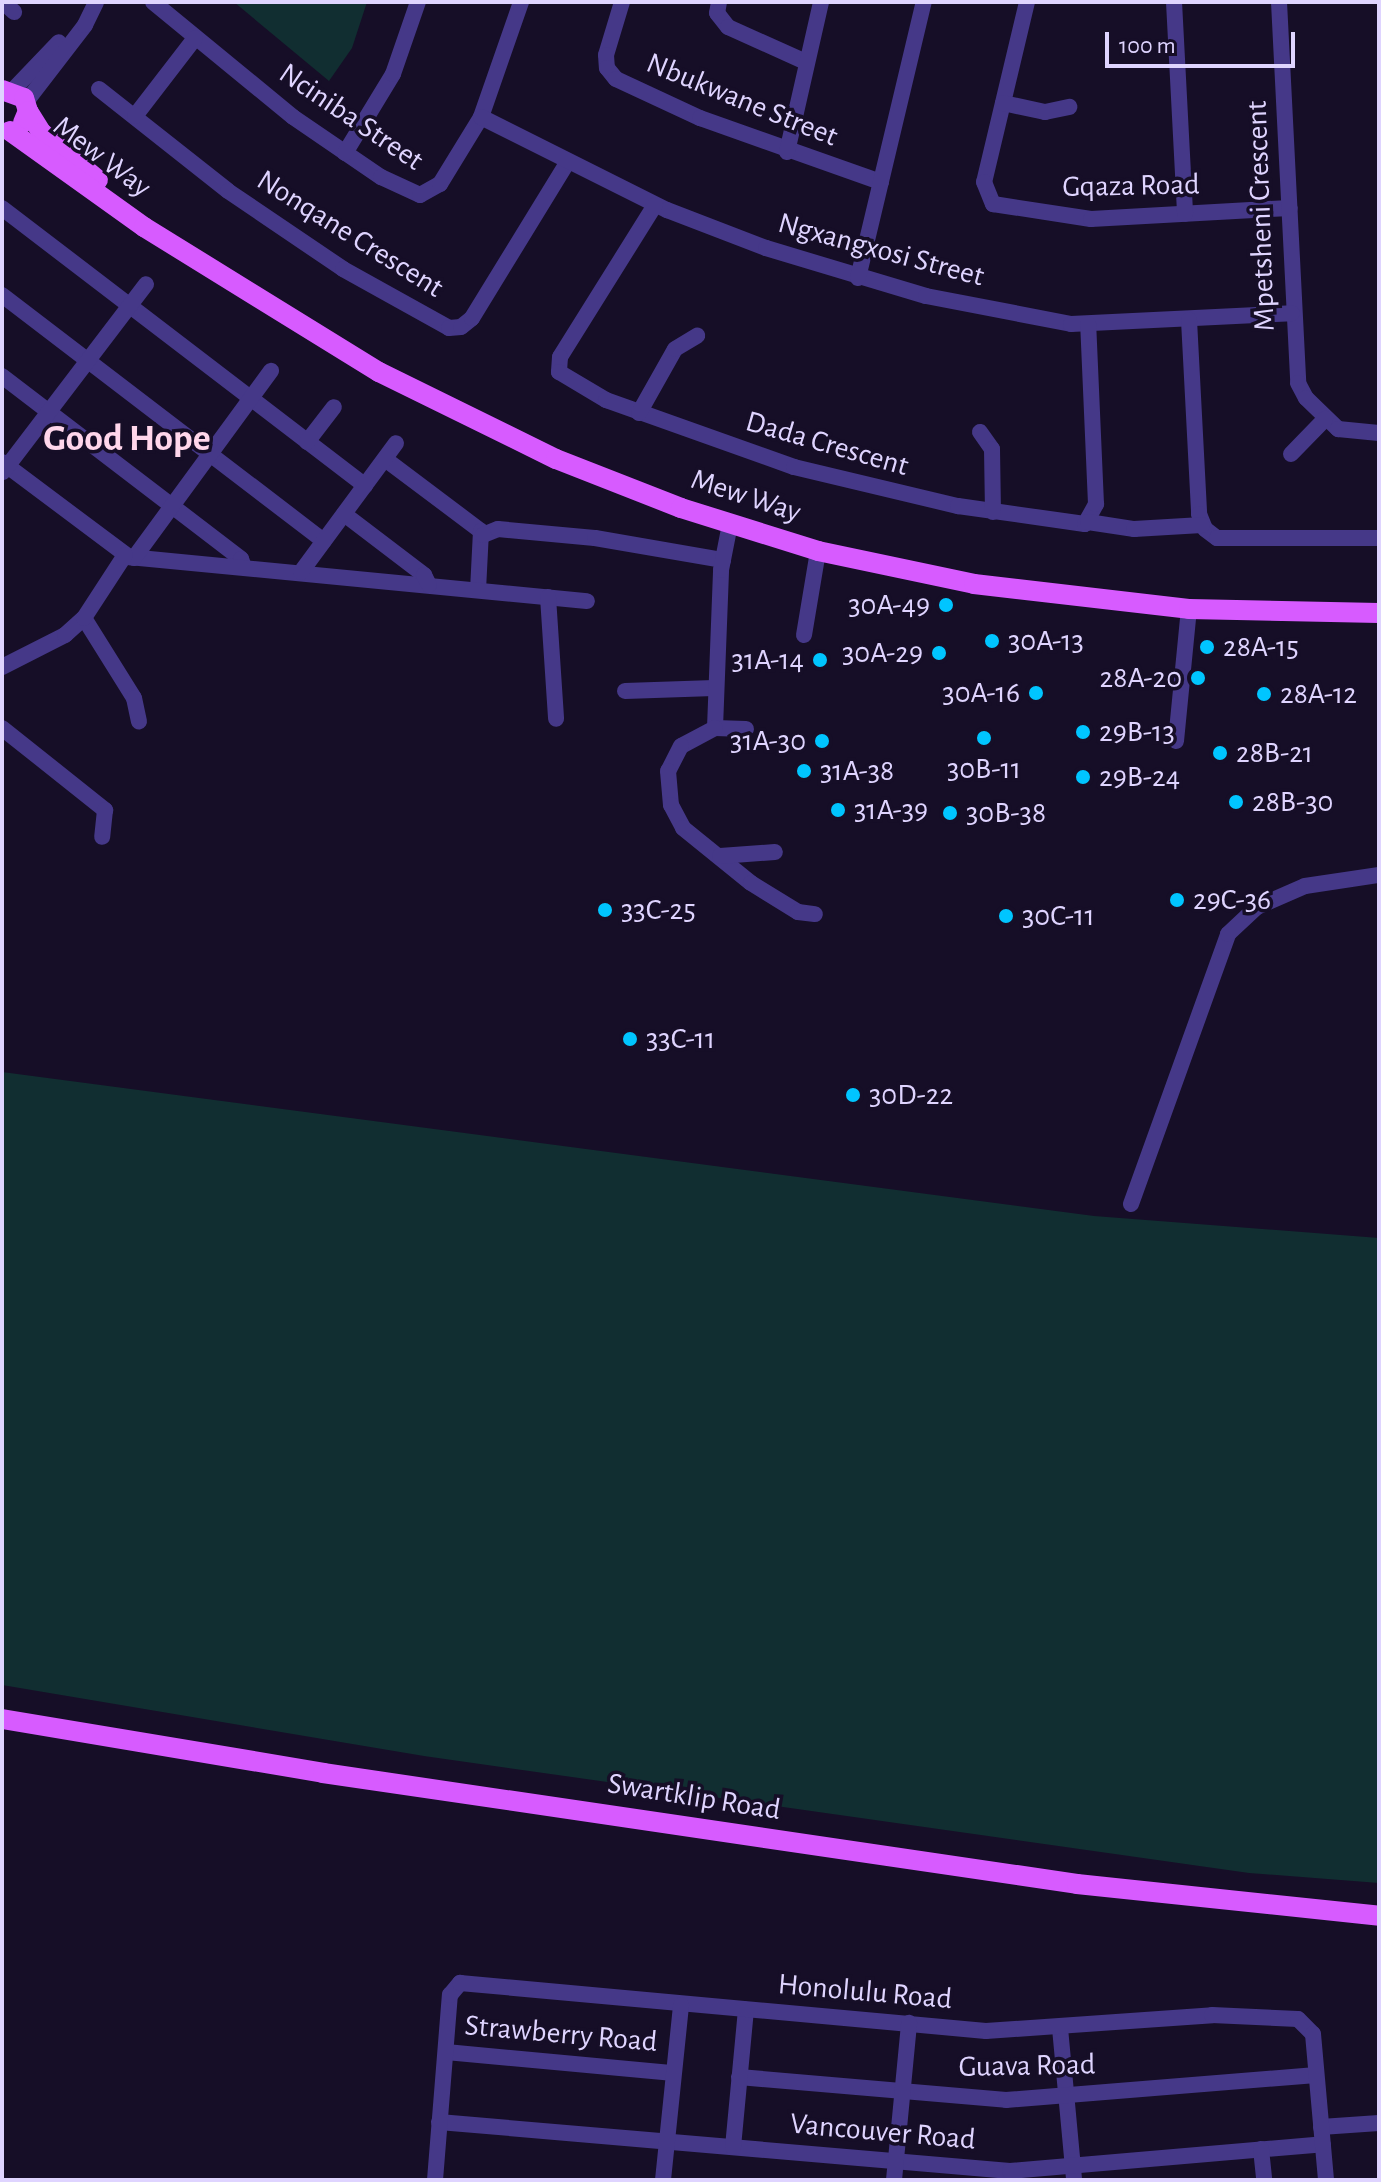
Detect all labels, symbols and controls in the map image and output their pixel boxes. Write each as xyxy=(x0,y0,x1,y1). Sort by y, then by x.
scale bar xyxy=(1109,16,1299,66)
text: 100 m xyxy=(1119,34,1176,58)
street label: Nbukwane Street xyxy=(641,45,843,155)
street label: Nciniba Street xyxy=(272,56,430,178)
street label: Mpetsheni Crescent xyxy=(1239,100,1283,332)
street label: Mew Way xyxy=(46,108,158,206)
street label: Nonqane Crescent xyxy=(250,162,450,306)
street label: Gqaza Road xyxy=(1062,167,1200,205)
street label: Ngxangxosi Street xyxy=(774,205,988,295)
street label: Dada Crescent xyxy=(741,404,913,484)
district label: Good Hope xyxy=(43,417,211,463)
street label: Mew Way xyxy=(686,461,806,531)
place label: 30A-49 xyxy=(848,587,930,623)
marker: 30A-49 xyxy=(937,596,955,614)
place label: 30A-13 xyxy=(1008,623,1084,659)
place label: 28A-15 xyxy=(1223,629,1299,665)
marker: 30A-13 xyxy=(983,632,1001,650)
place label: 30A-29 xyxy=(842,635,923,671)
marker: 28A-15 xyxy=(1198,638,1216,656)
place label: 31A-14 xyxy=(732,642,804,678)
marker: 30A-29 xyxy=(930,644,948,662)
marker: 31A-14 xyxy=(811,651,829,669)
place label: 28A-20 xyxy=(1100,660,1182,696)
marker: 28A-20 xyxy=(1189,669,1207,687)
place label: 30A-16 xyxy=(942,675,1020,711)
place label: 28A-12 xyxy=(1280,676,1357,712)
marker: 30A-16 xyxy=(1027,684,1045,702)
marker: 28A-12 xyxy=(1255,685,1273,703)
place label: 29B-13 xyxy=(1099,714,1175,750)
place label: 31A-30 xyxy=(730,723,806,759)
marker: 29B-13 xyxy=(1074,723,1092,741)
marker: 30B-11 xyxy=(975,729,993,747)
marker: 31A-30 xyxy=(813,732,831,750)
place label: 28B-21 xyxy=(1236,735,1313,771)
marker: 28B-21 xyxy=(1211,744,1229,762)
place label: 30B-11 xyxy=(947,751,1021,787)
place label: 31A-38 xyxy=(820,753,894,789)
place label: 29B-24 xyxy=(1099,759,1180,795)
marker: 31A-38 xyxy=(795,762,813,780)
marker: 29B-24 xyxy=(1074,768,1092,786)
place label: 28B-30 xyxy=(1252,784,1333,820)
place label: 31A-39 xyxy=(854,792,928,828)
marker: 28B-30 xyxy=(1227,793,1245,811)
place label: 30B-38 xyxy=(966,795,1046,831)
marker: 31A-39 xyxy=(829,801,847,819)
marker: 30B-38 xyxy=(941,804,959,822)
place label: 29C-36 xyxy=(1193,882,1271,918)
marker: 29C-36 xyxy=(1168,891,1186,909)
place label: 33C-25 xyxy=(621,892,696,928)
place label: 30C-11 xyxy=(1022,898,1095,934)
marker: 33C-25 xyxy=(596,901,614,919)
marker: 30C-11 xyxy=(997,907,1015,925)
place label: 33C-11 xyxy=(646,1021,715,1057)
marker: 33C-11 xyxy=(621,1030,639,1048)
place label: 30D-22 xyxy=(869,1077,953,1113)
marker: 30D-22 xyxy=(844,1086,862,1104)
street label: Swartklip Road xyxy=(605,1766,783,1828)
street label: Honolulu Road xyxy=(776,1966,954,2018)
street label: Strawberry Road xyxy=(463,2008,659,2060)
street label: Guava Road xyxy=(958,2047,1096,2085)
street label: Vancouver Road xyxy=(789,2106,977,2158)

